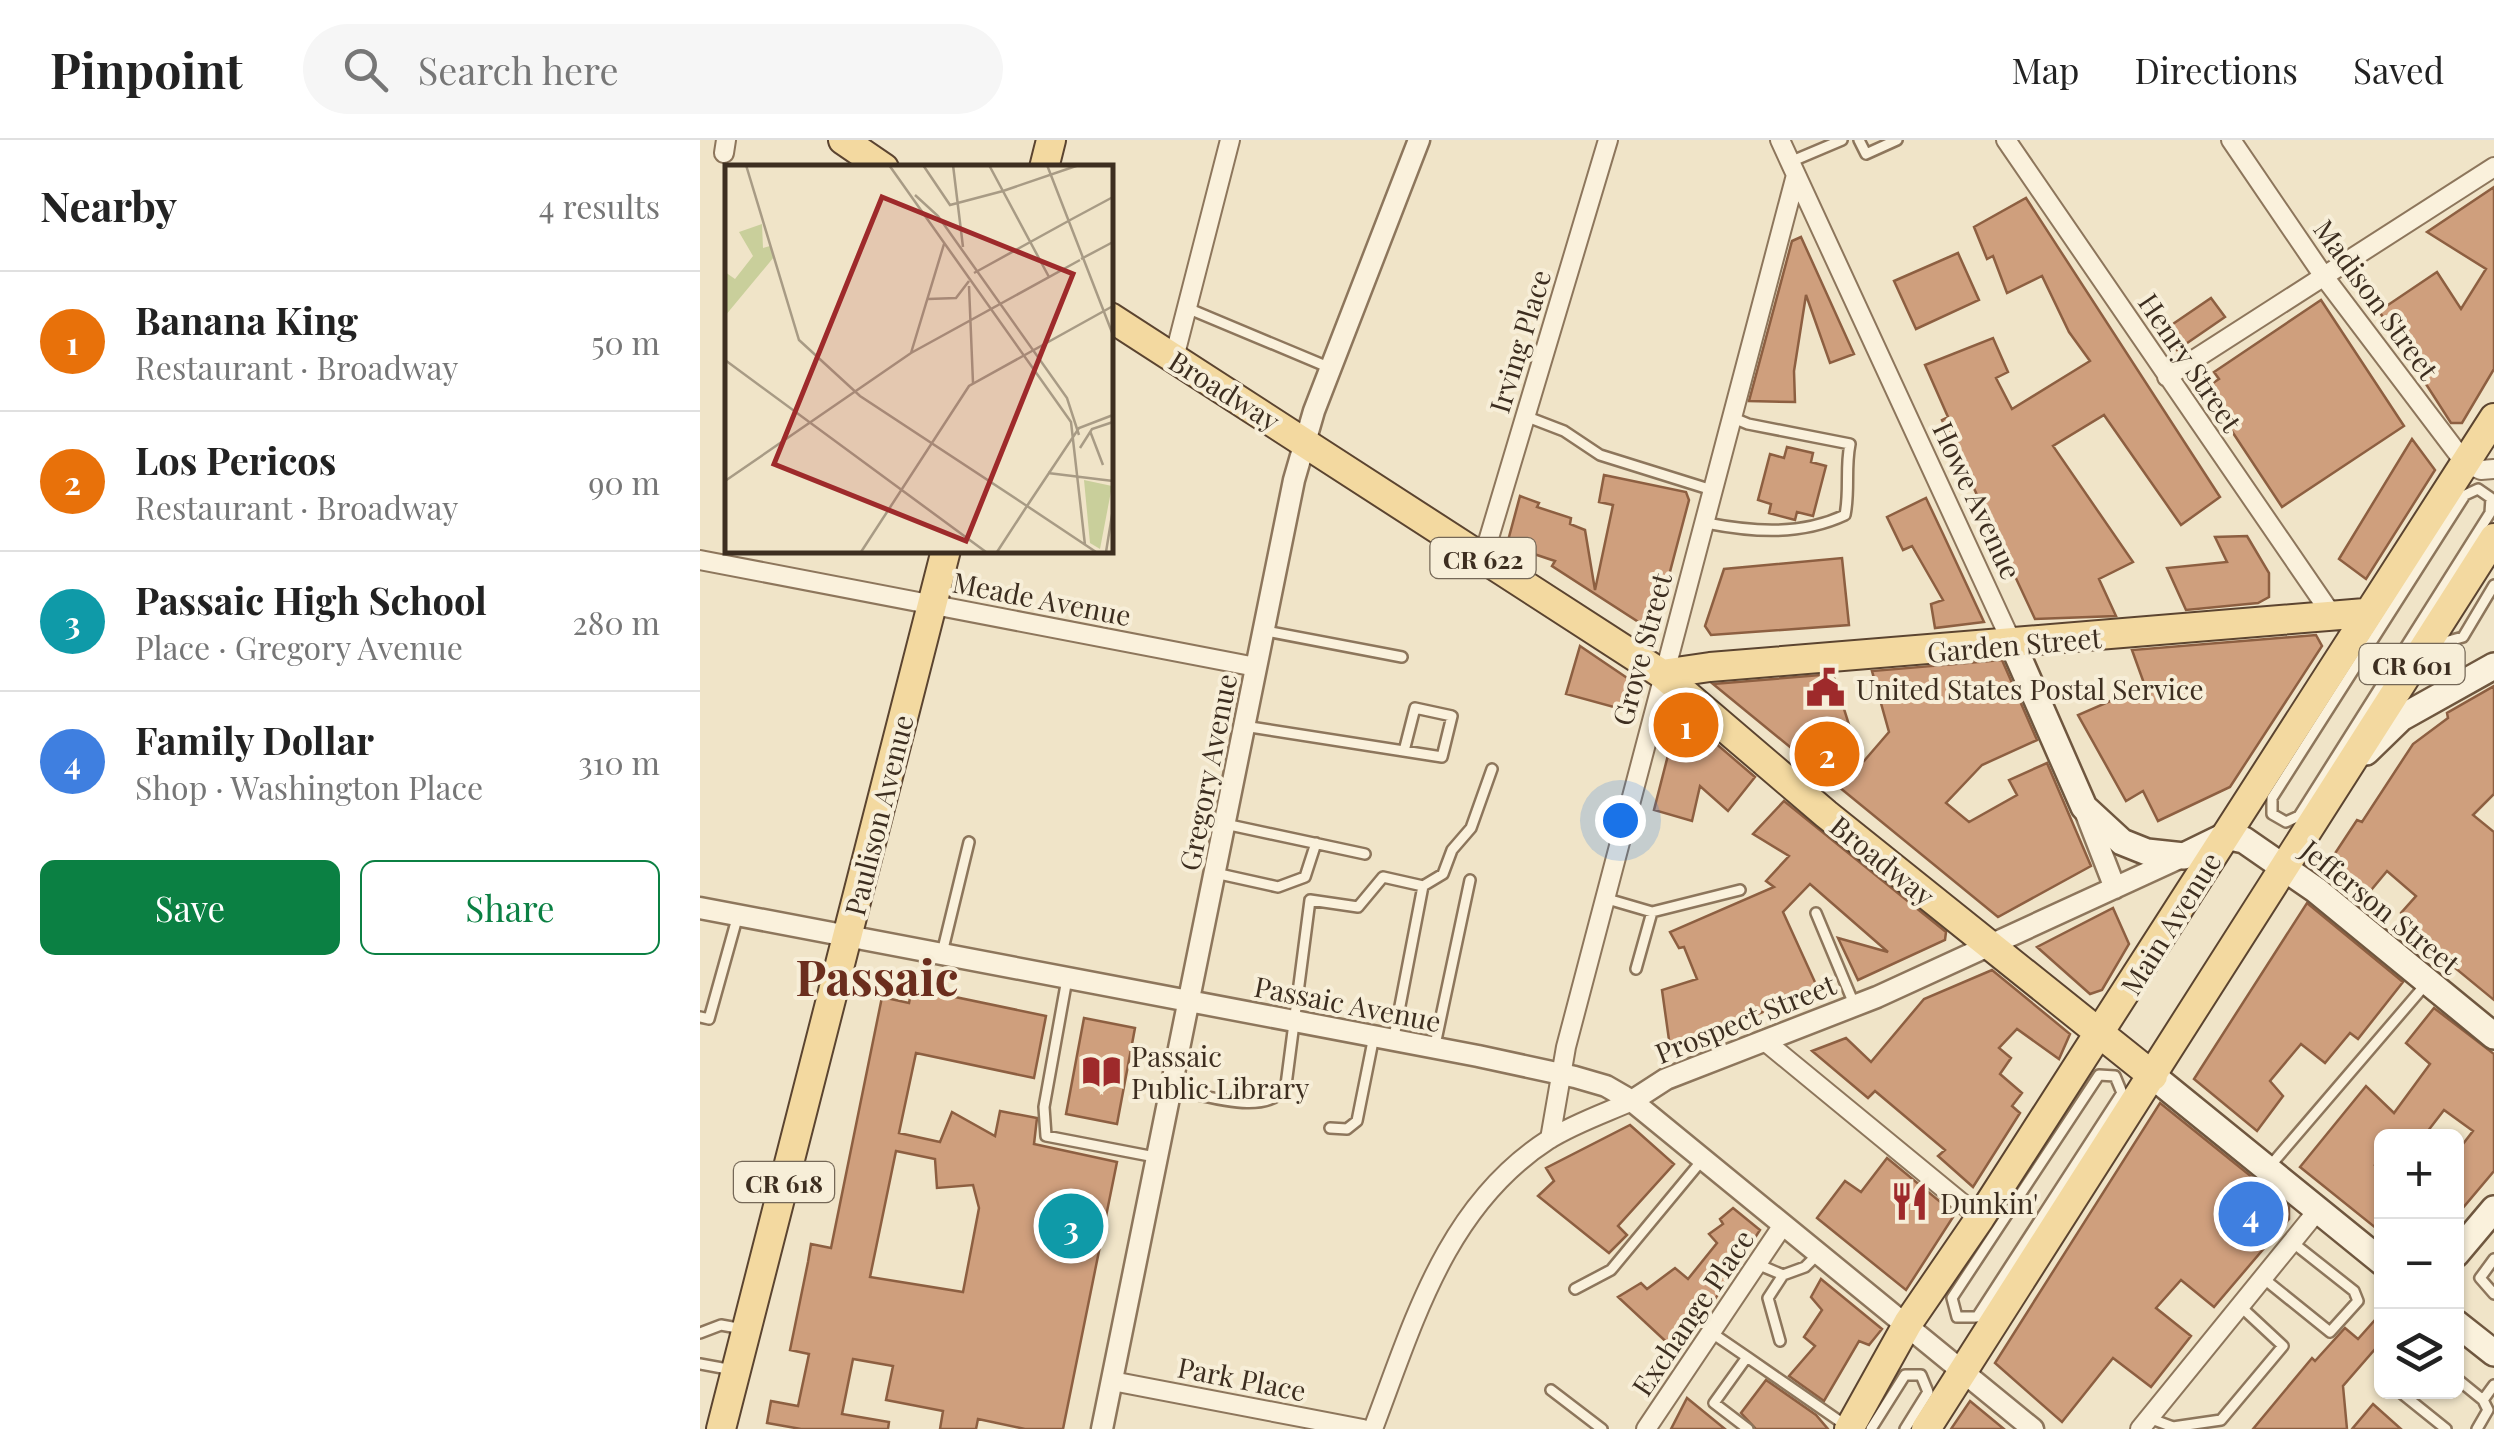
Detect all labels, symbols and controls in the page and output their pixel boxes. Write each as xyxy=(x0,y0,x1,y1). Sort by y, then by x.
search box xyxy=(303,24,1003,114)
text: Pinpoint xyxy=(50,37,243,101)
icon: search xyxy=(338,42,393,97)
text: Search here xyxy=(418,44,619,95)
text: Map xyxy=(2011,46,2079,93)
text: Directions xyxy=(2134,46,2298,93)
text: Saved xyxy=(2353,46,2444,93)
inset map xyxy=(725,165,1112,552)
text: Nearby xyxy=(40,177,177,233)
text: 4 results xyxy=(539,184,660,227)
street label: Madison Street xyxy=(2306,212,2448,387)
street label: Irving Place xyxy=(1480,265,1558,417)
street label: Henry Street xyxy=(2131,286,2252,439)
text: Banana King xyxy=(135,294,358,345)
text: 1 xyxy=(66,320,79,363)
text: 50 m xyxy=(591,320,660,363)
street label: Broadway xyxy=(1163,341,1287,439)
text: Restaurant · Broadway xyxy=(135,345,458,388)
street label: Howe Avenue xyxy=(1925,415,2031,585)
text: Los Pericos xyxy=(135,434,336,485)
text: 2 xyxy=(64,460,81,503)
text: 90 m xyxy=(588,460,660,503)
text: Restaurant · Broadway xyxy=(135,485,458,528)
road number: CR 622 xyxy=(1430,538,1536,578)
street label: Meade Avenue xyxy=(950,563,1134,633)
street label: Grove Street xyxy=(1603,568,1679,729)
text: Passaic High School xyxy=(135,574,487,625)
text: 3 xyxy=(65,600,80,643)
text: 280 m xyxy=(572,600,660,643)
street label: Garden Street xyxy=(1925,618,2104,670)
text: Place · Gregory Avenue xyxy=(135,625,463,668)
road number: CR 601 xyxy=(2360,644,2464,684)
public building icon: United States Postal Service xyxy=(1805,667,1847,709)
street label: Gregory Avenue xyxy=(1170,670,1244,874)
place label: United States Postal Service xyxy=(1856,670,2204,707)
pin: 1 xyxy=(1654,688,1718,762)
street label: Paulison Avenue xyxy=(835,711,921,919)
text: Family Dollar xyxy=(135,714,374,765)
pin: 2 xyxy=(1794,716,1860,792)
text: 4 xyxy=(64,740,81,783)
text: 310 m xyxy=(578,740,660,783)
text: Shop · Washington Place xyxy=(135,765,483,808)
your location xyxy=(1595,795,1646,846)
street label: Broadway xyxy=(1823,807,1943,913)
street label: Jefferson Street xyxy=(2293,830,2469,982)
street label: Main Avenue xyxy=(2112,845,2228,1001)
button: Save xyxy=(40,860,340,955)
button: Share xyxy=(360,860,660,955)
district label: Passaic xyxy=(795,944,959,1008)
street label: Prospect Street xyxy=(1649,965,1842,1071)
street label: Passaic Avenue xyxy=(1252,967,1444,1039)
place label: Passaic Public Library xyxy=(1131,1037,1309,1106)
library icon: Passaic Public Library xyxy=(1080,1050,1122,1092)
map controls xyxy=(2374,1129,2464,1399)
button: + xyxy=(2374,1129,2464,1219)
road number: CR 618 xyxy=(734,1162,834,1202)
pin: 4 xyxy=(2218,1176,2284,1252)
restaurant icon: Dunkin' xyxy=(1889,1181,1931,1223)
place label: Dunkin' xyxy=(1940,1184,2038,1221)
pin: 3 xyxy=(1038,1188,1104,1264)
button: − xyxy=(2374,1219,2464,1309)
street label: Exchange Place xyxy=(1623,1222,1761,1402)
button: layers xyxy=(2374,1309,2464,1399)
street label: Park Place xyxy=(1175,1347,1309,1409)

